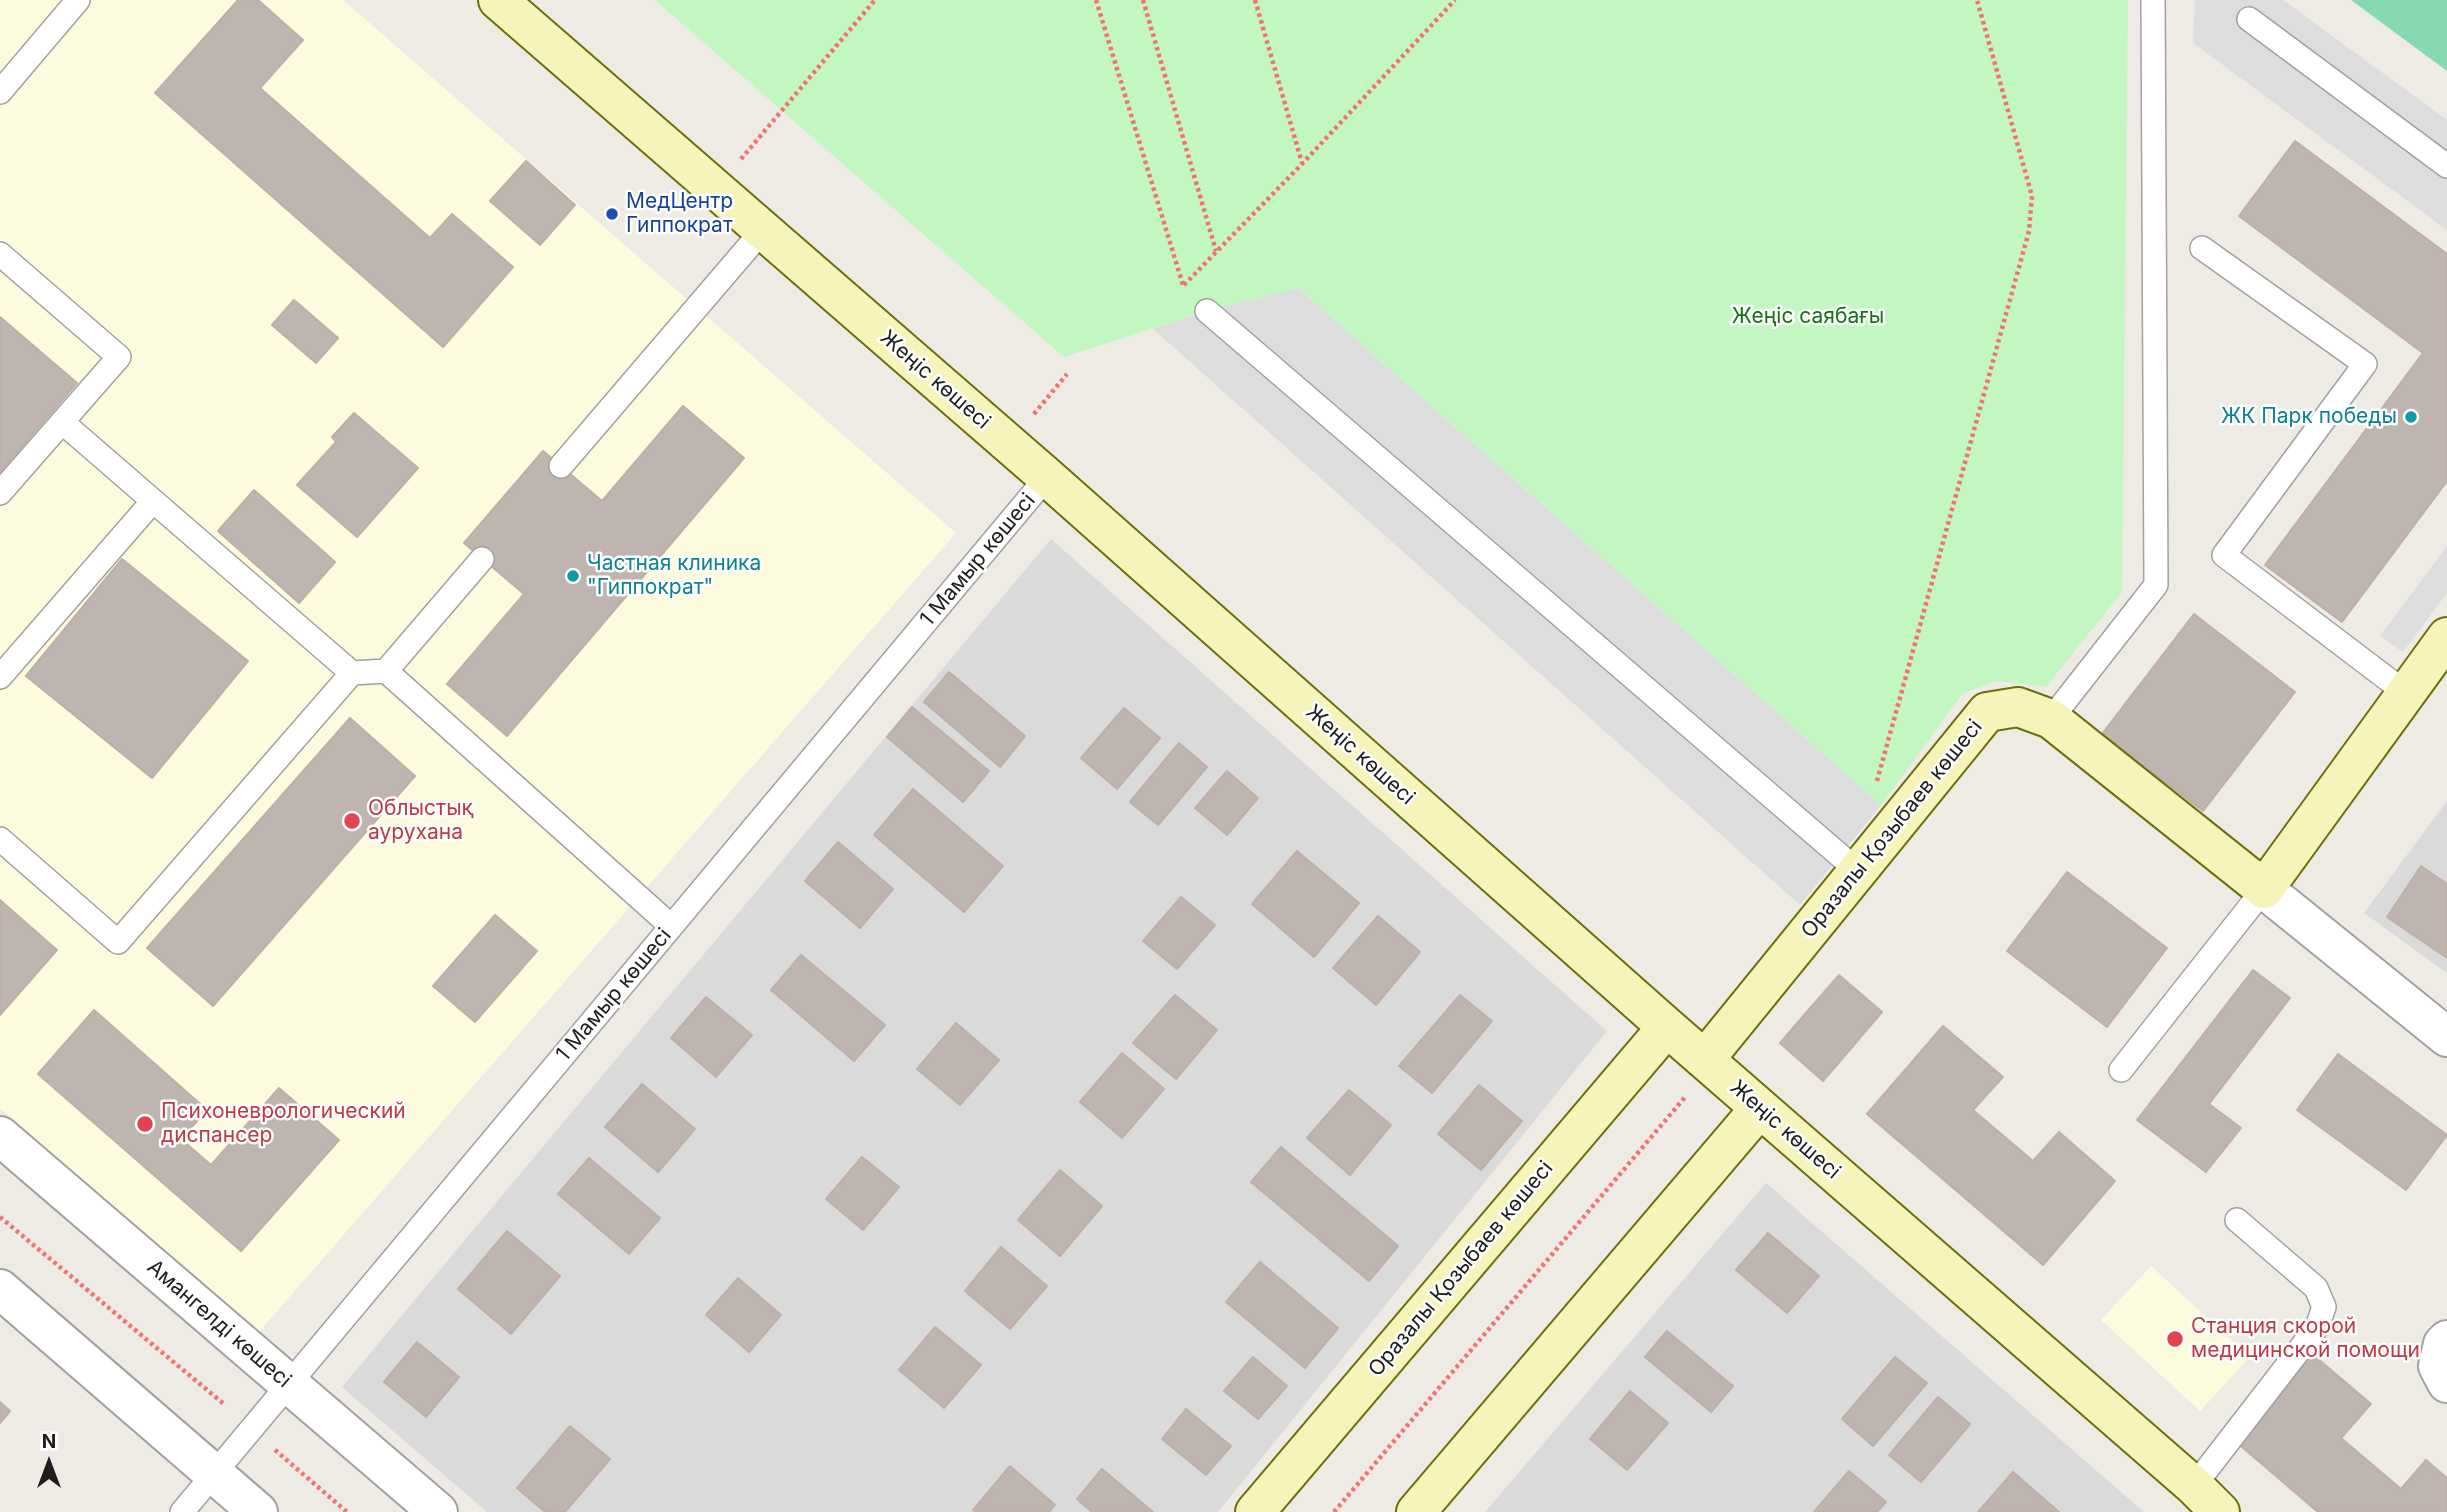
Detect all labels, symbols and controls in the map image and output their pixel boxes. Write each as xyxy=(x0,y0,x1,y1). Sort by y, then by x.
place label: МедЦентр Гиппократ xyxy=(626,189,733,239)
marker: МедЦентр Гиппократ xyxy=(604,206,620,222)
park label: Жеңіс саябағы xyxy=(1732,304,1884,330)
street label: Жеңіс көшесі xyxy=(875,325,995,435)
place label: ЖК Парк победы xyxy=(2221,404,2397,430)
marker: ЖК Парк победы xyxy=(2403,409,2419,425)
street label: 1 Мамыр көшесі xyxy=(915,488,1041,632)
place label: Частная клиника "Гиппократ" xyxy=(587,551,761,601)
marker: Частная клиника "Гиппократ" xyxy=(565,568,581,584)
street label: Жеңіс көшесі xyxy=(1300,700,1420,810)
street label: Оразалы Қозыбаев көшесі xyxy=(1796,715,1988,943)
place label: Облыстық аурухана xyxy=(368,796,473,846)
marker: Облыстық аурухана xyxy=(342,811,362,831)
street label: 1 Мамыр көшесі xyxy=(551,923,677,1067)
street label: Жеңіс көшесі xyxy=(1725,1075,1845,1185)
place label: Психоневрологический диспансер xyxy=(161,1099,406,1149)
marker: Психоневрологический диспансер xyxy=(135,1114,155,1134)
street label: Оразалы Қозыбаев көшесі xyxy=(1364,1156,1558,1382)
street label: Амангелді көшесі xyxy=(142,1255,296,1393)
place label: Станция скорой медицинской помощи xyxy=(2191,1314,2420,1364)
marker: Станция скорой медицинской помощи xyxy=(2165,1329,2185,1349)
north arrow xyxy=(14,1428,84,1498)
text: N xyxy=(42,1430,56,1453)

